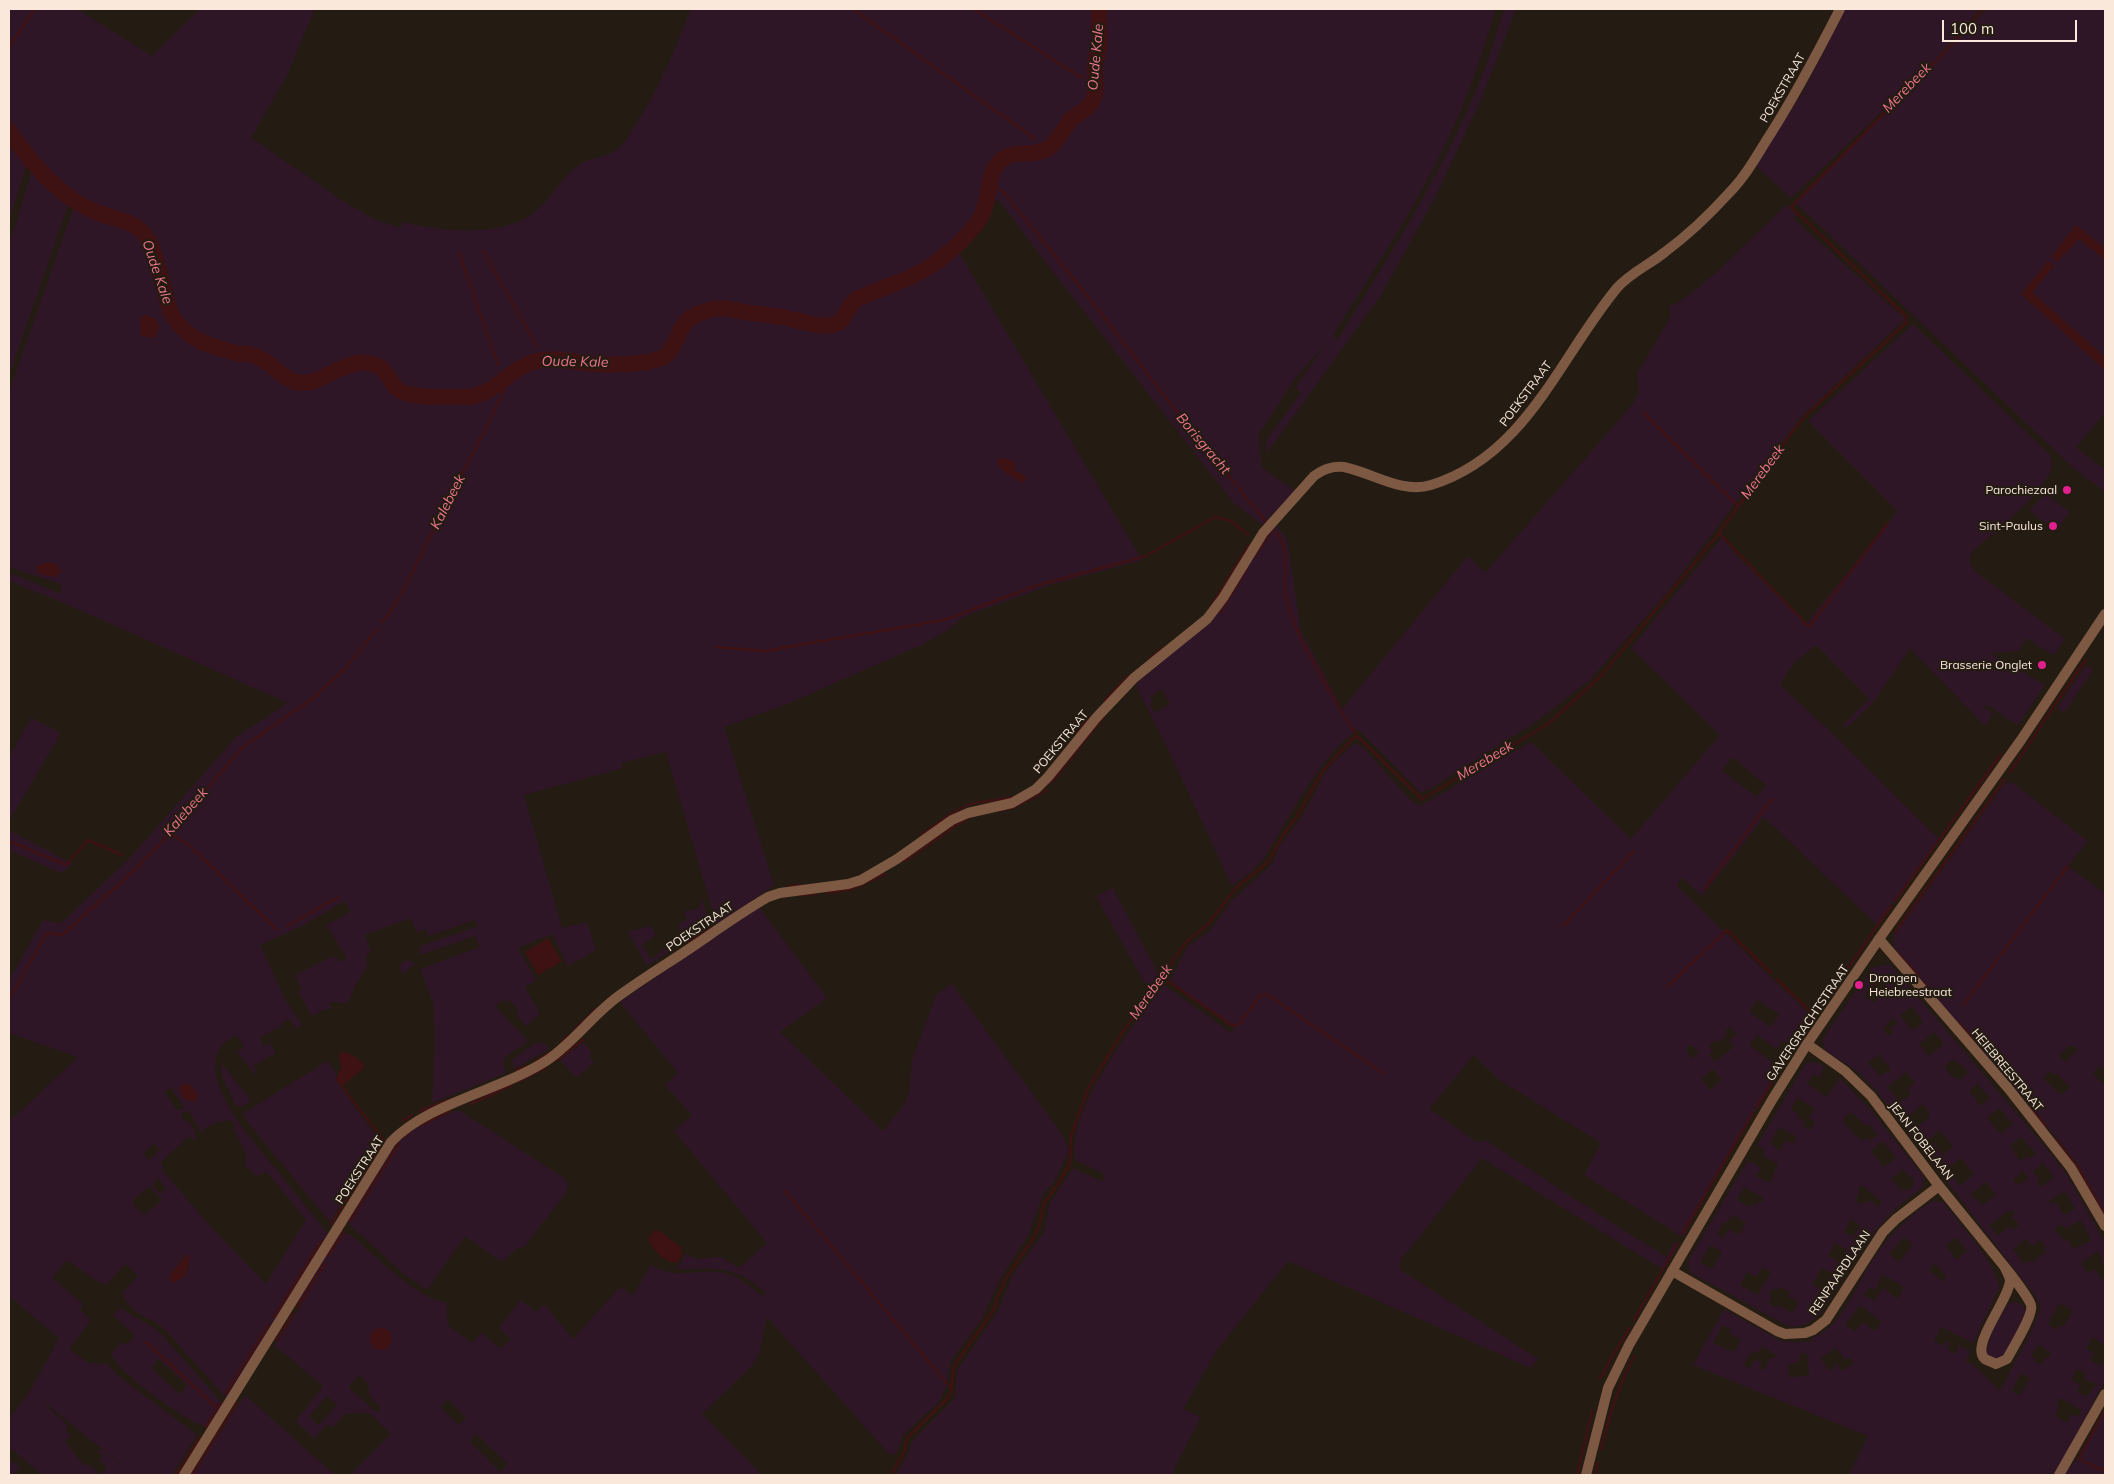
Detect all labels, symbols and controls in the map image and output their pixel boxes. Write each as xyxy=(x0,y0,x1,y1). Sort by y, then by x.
scale bar xyxy=(1944,10,2079,42)
text: 100 m xyxy=(1950,19,1994,38)
water label: Oude Kale xyxy=(1085,23,1107,91)
street label: POEKSTRAAT xyxy=(1757,51,1809,125)
water label: Merebeek xyxy=(1879,59,1935,117)
water label: Oude Kale xyxy=(138,238,176,306)
water label: Oude Kale xyxy=(541,353,609,371)
street label: POEKSTRAAT xyxy=(1497,359,1555,429)
water label: Borisgracht xyxy=(1173,410,1233,478)
water label: Merebeek xyxy=(1738,442,1788,502)
water label: Kalebeek xyxy=(427,472,469,532)
place label: Parochiezaal xyxy=(1985,483,2057,497)
marker: Parochiezaal xyxy=(2061,484,2073,496)
place label: Sint-Paulus xyxy=(1979,519,2043,533)
marker: Sint-Paulus xyxy=(2047,520,2059,532)
place label: Brasserie Onglet xyxy=(1940,658,2032,672)
marker: Brasserie Onglet xyxy=(2036,659,2048,671)
street label: POEKSTRAAT xyxy=(1030,707,1092,777)
water label: Merebeek xyxy=(1454,738,1516,784)
water label: Kalebeek xyxy=(160,784,212,840)
street label: POEKSTRAAT xyxy=(664,899,736,955)
water label: Merebeek xyxy=(1126,961,1176,1023)
street label: GAVERGRACHTSTRAAT xyxy=(1764,962,1852,1084)
place label: Drongen Heiebreestraat xyxy=(1869,971,1952,999)
marker: Drongen Heiebreestraat xyxy=(1853,979,1865,991)
street label: HEIEBREESTRAAT xyxy=(1968,1026,2046,1114)
street label: JEAN FOBELAAN xyxy=(1886,1099,1956,1183)
street label: POEKSTRAAT xyxy=(333,1133,387,1207)
street label: RENPAARDLAAN xyxy=(1806,1228,1874,1318)

